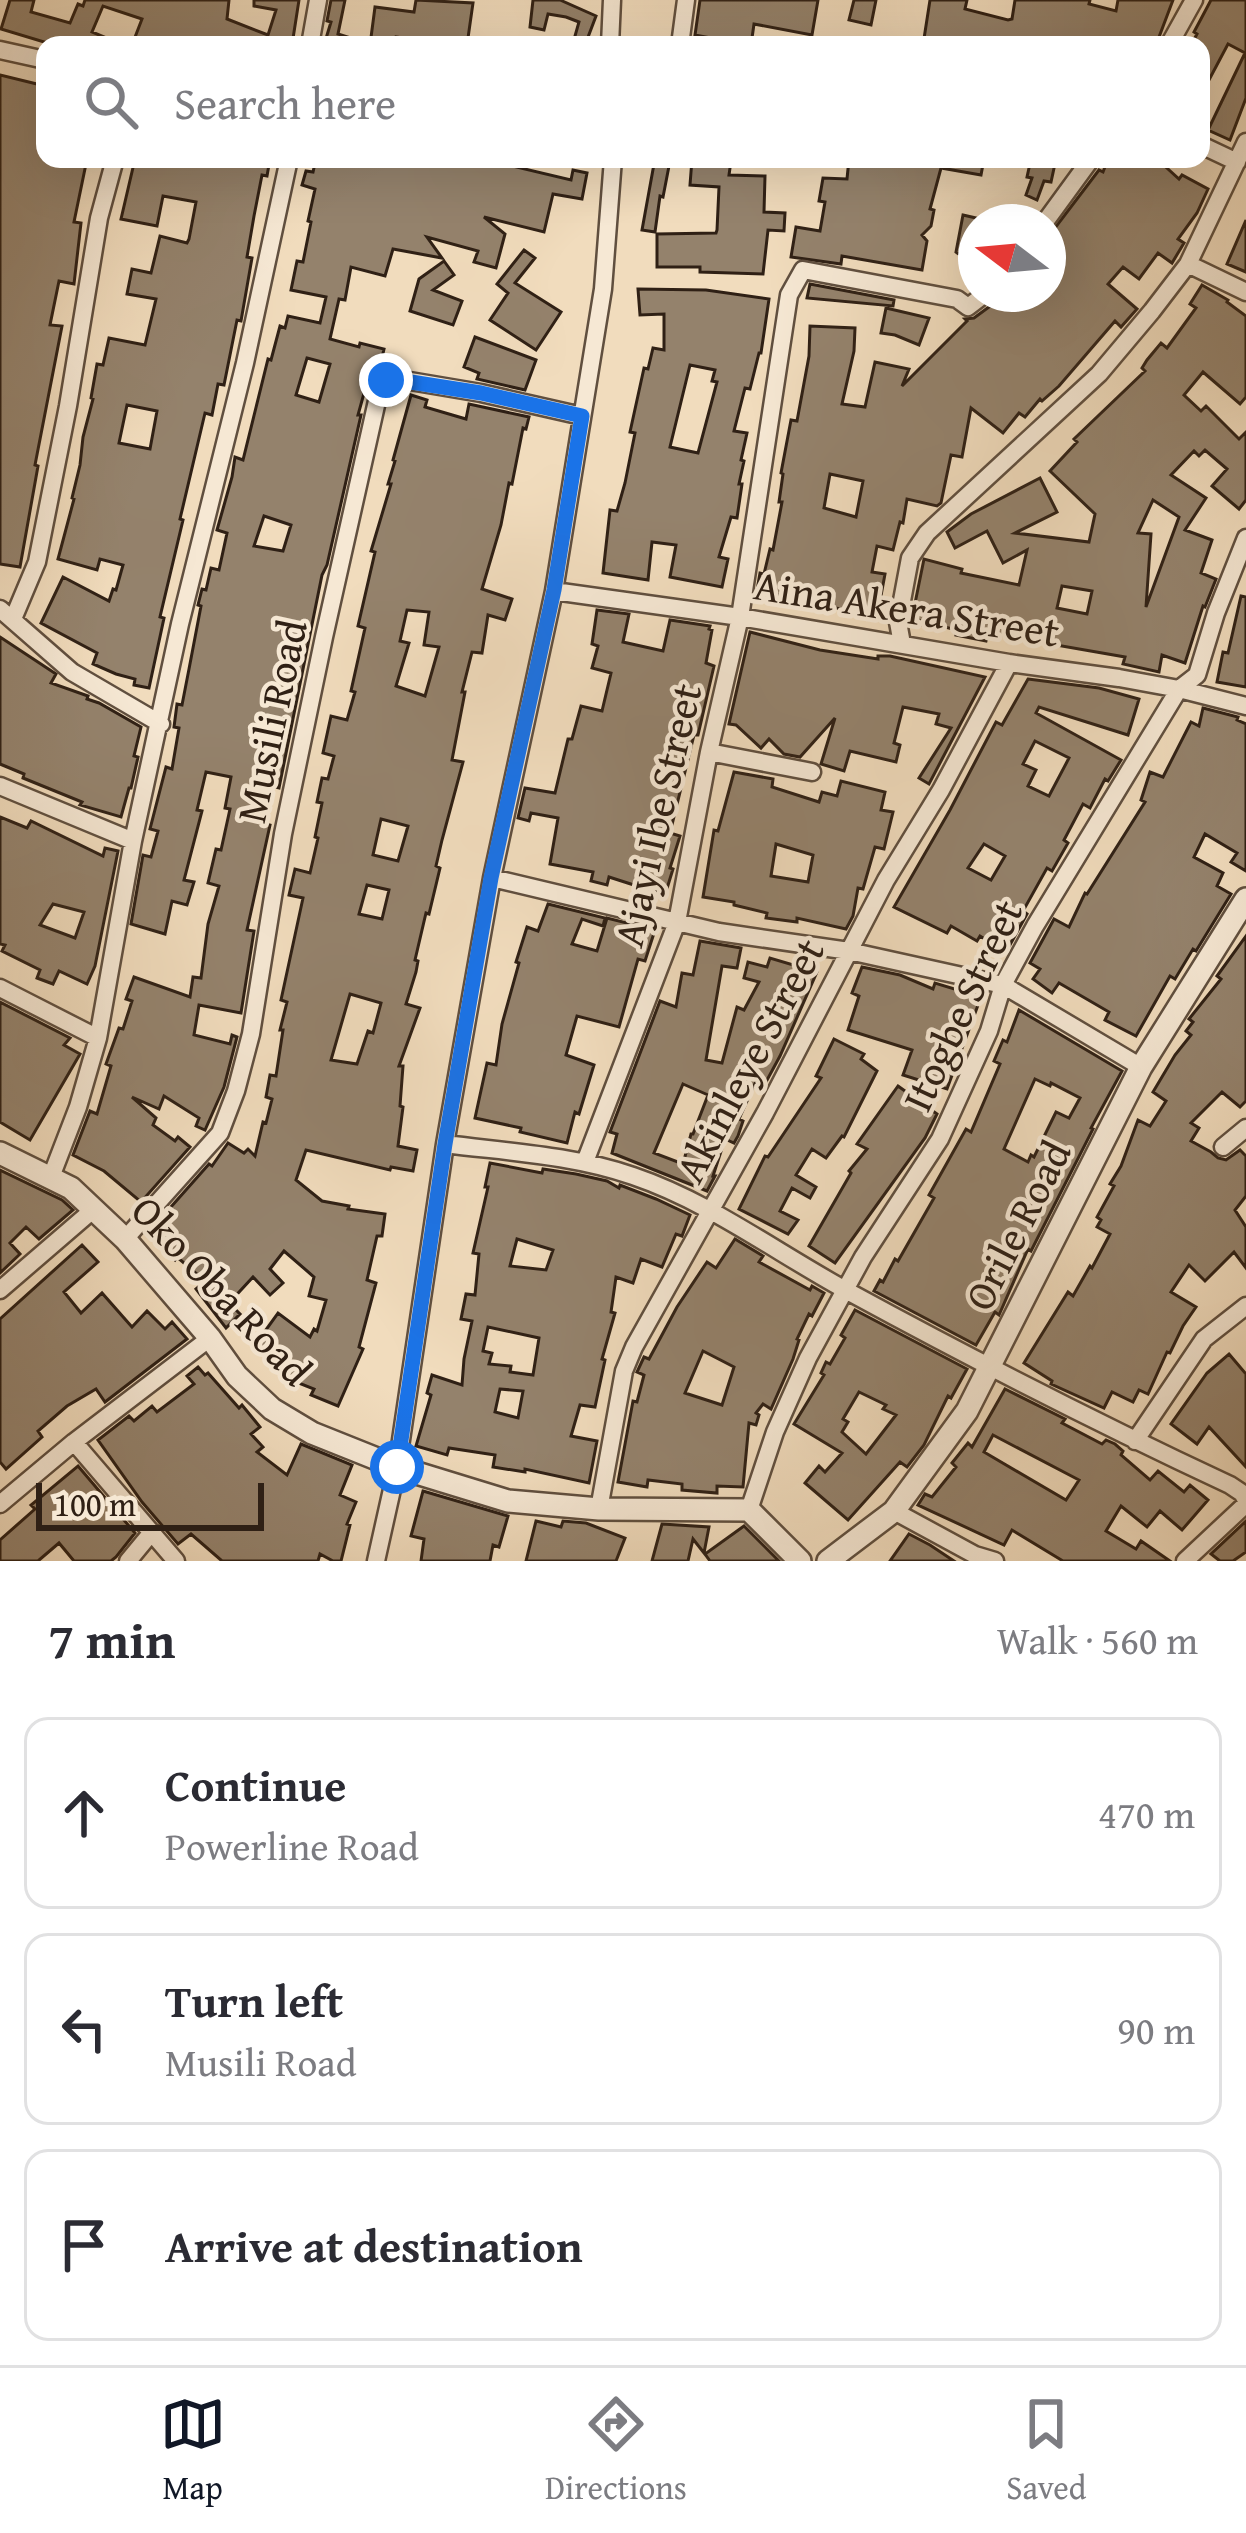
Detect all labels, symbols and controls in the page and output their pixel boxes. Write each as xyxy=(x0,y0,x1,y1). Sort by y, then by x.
search box xyxy=(36,36,1210,168)
icon: search xyxy=(78,69,144,135)
text: Search here xyxy=(174,70,396,135)
north arrow xyxy=(958,204,1066,312)
route end xyxy=(359,353,413,407)
street label: Aina Akera Street xyxy=(750,553,1064,662)
street label: Musili Road xyxy=(219,613,322,828)
street label: Ajayi Ibe Street xyxy=(597,677,716,953)
street label: Itogbe Street xyxy=(886,889,1037,1121)
street label: Akinleye Street xyxy=(658,927,839,1193)
street label: Orile Road xyxy=(948,1129,1086,1320)
street label: Oko Oba Road xyxy=(118,1181,327,1399)
route start xyxy=(370,1440,424,1494)
scale bar xyxy=(36,1477,264,1530)
text: 100 m xyxy=(54,1480,136,1528)
text: 7 min xyxy=(48,1602,175,1677)
text: Walk · 560 m xyxy=(997,1611,1198,1668)
text: Continue xyxy=(165,1752,346,1817)
icon: ahead xyxy=(51,1780,117,1846)
text: 470 m xyxy=(1098,1785,1195,1842)
text: Powerline Road xyxy=(165,1817,419,1874)
text: Turn left xyxy=(165,1968,343,2033)
icon: left xyxy=(51,1996,117,2062)
text: 90 m xyxy=(1117,2001,1195,2058)
text: Musili Road xyxy=(165,2033,357,2090)
icon: arrive xyxy=(51,2212,117,2278)
text: Arrive at destination xyxy=(165,2213,583,2278)
tab: Map xyxy=(160,2391,226,2511)
tab: Directions xyxy=(545,2391,687,2511)
tab: Saved xyxy=(1006,2391,1086,2511)

